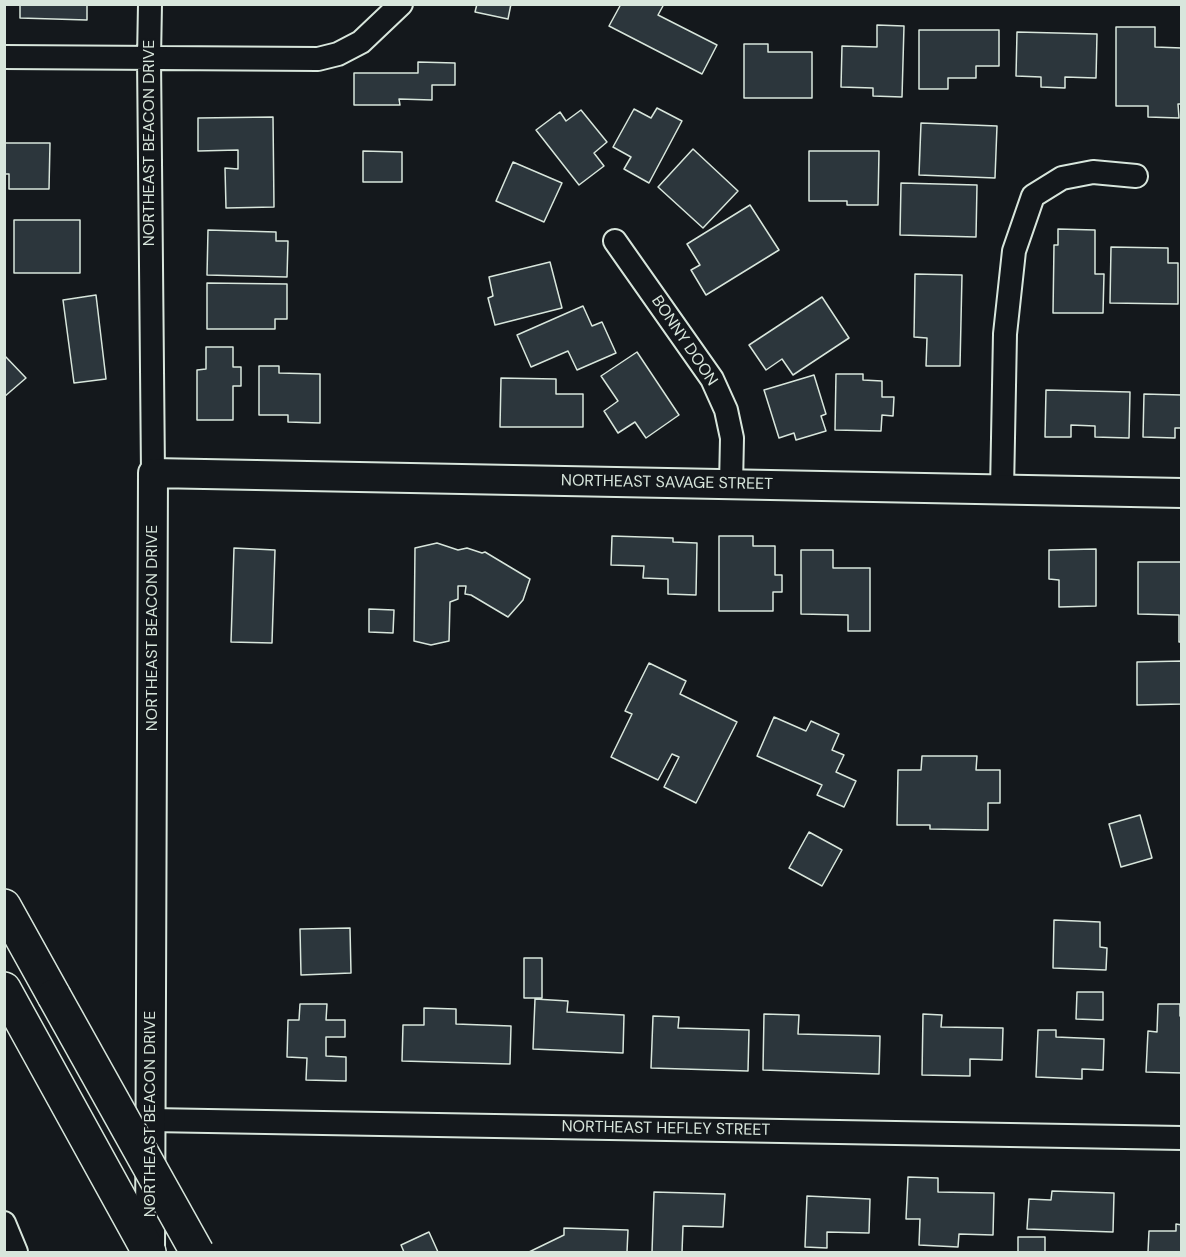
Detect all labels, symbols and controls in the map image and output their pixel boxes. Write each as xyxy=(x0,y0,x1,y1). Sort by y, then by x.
street label: NORTHEAST BEACON DRIVE xyxy=(140,40,160,246)
street label: BONNY DOON xyxy=(647,292,721,390)
street label: NORTHEAST SAVAGE STREET xyxy=(561,472,773,494)
street label: NORTHEAST BEACON DRIVE xyxy=(143,525,163,731)
street label: NORTHEAST BEACON DRIVE xyxy=(141,1011,161,1217)
street label: NORTHEAST HEFLEY STREET xyxy=(561,1118,771,1140)

